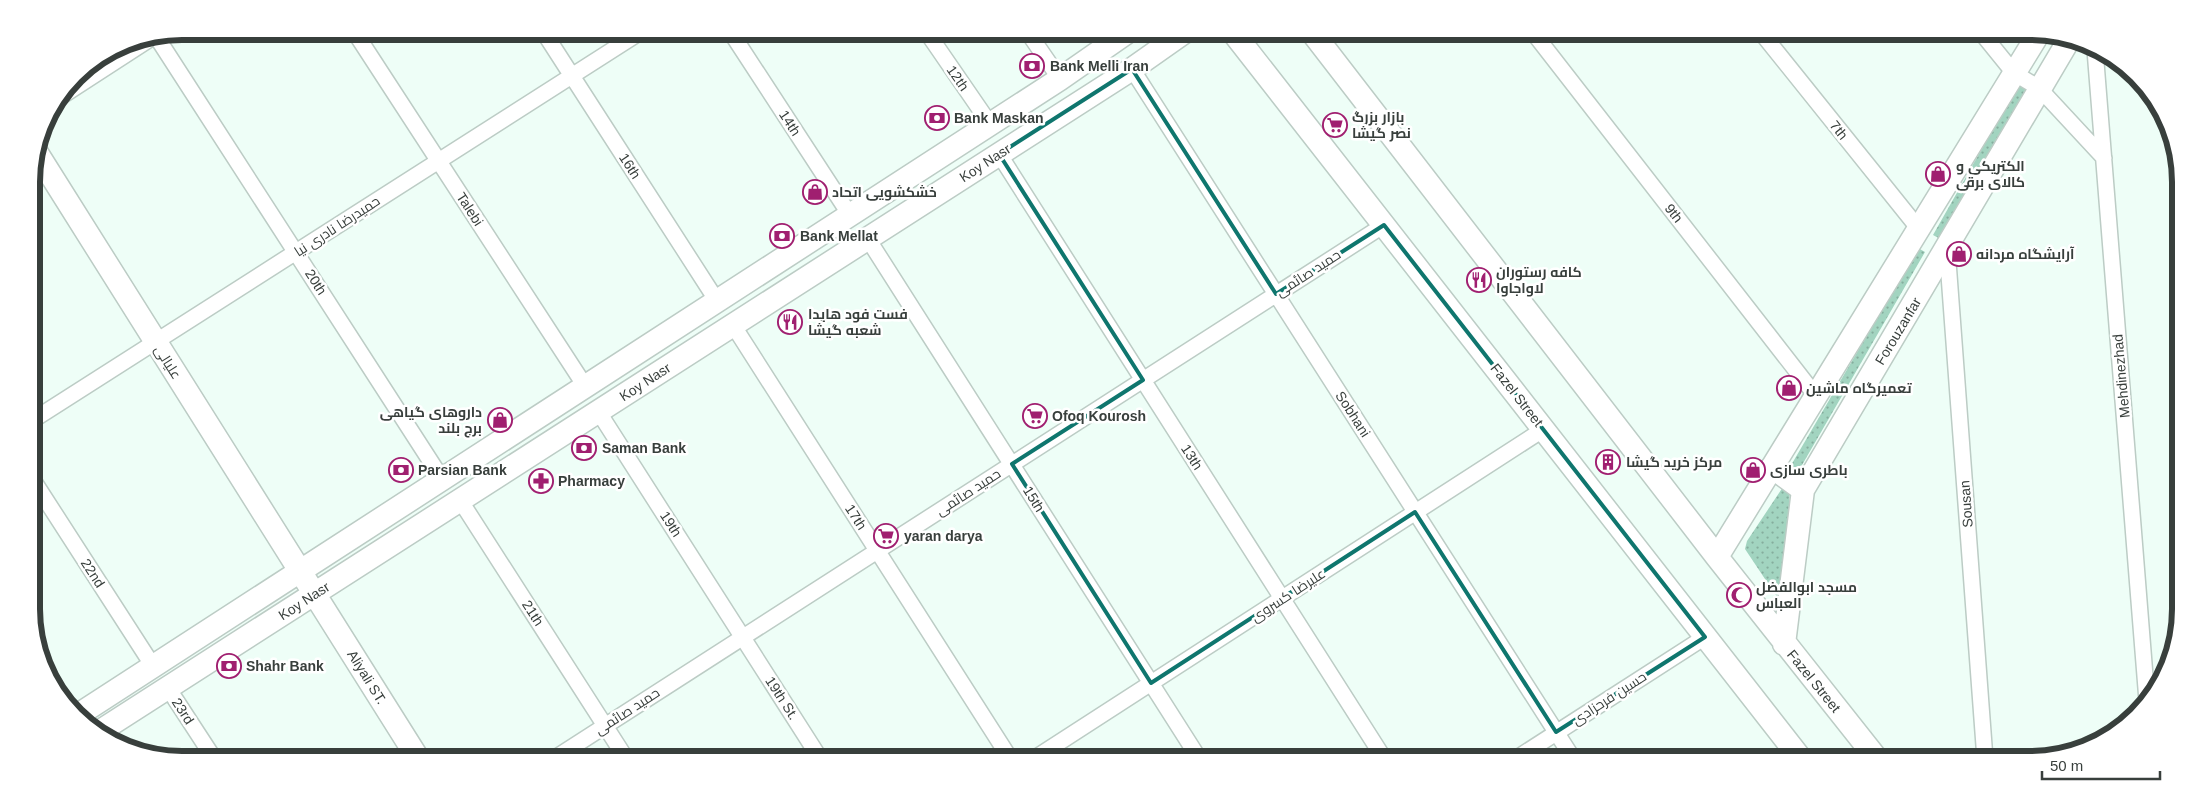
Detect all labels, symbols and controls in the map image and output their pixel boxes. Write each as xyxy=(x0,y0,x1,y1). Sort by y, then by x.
bank icon: Bank Melli Iran xyxy=(1019,53,1045,79)
place label: Bank Melli Iran xyxy=(1050,58,1149,74)
street label: 12th xyxy=(944,62,972,94)
bank icon: Bank Maskan xyxy=(924,105,950,131)
street label: 14th xyxy=(776,107,804,139)
place label: بازار بزرگ نصر گیشا xyxy=(1352,109,1411,142)
place label: Bank Maskan xyxy=(954,110,1043,126)
supermarket icon: بازار بزرگ نصر گیشا xyxy=(1322,112,1348,138)
street label: 7th xyxy=(1827,117,1851,143)
street label: Koy Nasr xyxy=(956,140,1014,185)
street label: 16th xyxy=(616,150,644,182)
place label: الکتریکی و کالای برقی xyxy=(1956,158,2025,191)
shop icon: الکتریکی و کالای برقی xyxy=(1925,161,1951,187)
shop icon: خشکشویی اتحاد xyxy=(802,179,828,205)
place label: خشکشویی اتحاد xyxy=(832,184,937,201)
street label: Talebi xyxy=(453,189,487,229)
street label: حمیدرضا نادری نیا xyxy=(291,192,383,260)
street label: 9th xyxy=(1662,200,1686,226)
bank icon: Bank Mellat xyxy=(769,223,795,249)
place label: Bank Mellat xyxy=(800,228,878,244)
shop icon: آرایشگاه مردانه xyxy=(1946,241,1972,267)
street label: حمید صائمی xyxy=(1273,246,1343,300)
place label: آرایشگاه مردانه xyxy=(1976,246,2075,263)
place label: کافه رستوران لاواجاوا xyxy=(1496,264,1582,297)
street label: 20th xyxy=(302,266,330,298)
restaurant icon: کافه رستوران لاواجاوا xyxy=(1466,267,1492,293)
street label: Forouzanfar xyxy=(1872,294,1924,367)
place label: فست فود هایدا شعبه گیشا xyxy=(808,306,908,338)
restaurant icon: فست فود هایدا شعبه گیشا xyxy=(777,309,803,335)
street label: Mehdinezhad xyxy=(2109,333,2133,419)
street label: علیالی xyxy=(151,342,185,382)
street label: Koy Nasr xyxy=(616,359,674,404)
street label: Fazel Street xyxy=(1487,360,1547,430)
shop icon: تعمیرگاه ماشین xyxy=(1776,375,1802,401)
place label: تعمیرگاه ماشین xyxy=(1806,380,1912,397)
street label: Sobhani xyxy=(1332,388,1374,440)
supermarket icon: Ofoq Kourosh xyxy=(1022,403,1048,429)
place label: داروهای گیاهی برج بلند xyxy=(380,404,482,438)
shop icon: داروهای گیاهی برج بلند xyxy=(487,407,513,433)
place label: Ofoq Kourosh xyxy=(1052,408,1146,424)
bank icon: Saman Bank xyxy=(571,435,597,461)
place label: Saman Bank xyxy=(602,440,686,456)
street label: 13th xyxy=(1178,441,1206,473)
building icon: مرکز خرید گیشا xyxy=(1595,449,1621,475)
place label: مرکز خرید گیشا xyxy=(1626,454,1722,471)
bank icon: Parsian Bank xyxy=(388,457,414,483)
shop icon: باطری سازی xyxy=(1740,457,1766,483)
place label: Parsian Bank xyxy=(418,462,507,478)
place label: باطری سازی xyxy=(1770,462,1848,479)
street label: حمید صائمی xyxy=(933,465,1003,519)
pharmacy icon: Pharmacy xyxy=(528,468,554,494)
place label: Pharmacy xyxy=(558,473,625,489)
street label: Sousan xyxy=(1956,480,1976,528)
street label: 15th xyxy=(1020,483,1048,515)
street label: 17th xyxy=(842,501,870,533)
street label: 19th xyxy=(657,508,685,540)
supermarket icon: yaran darya xyxy=(873,523,899,549)
place label: yaran darya xyxy=(904,528,983,544)
street label: 22nd xyxy=(78,556,108,590)
street label: علیرضا کسروی xyxy=(1248,565,1328,625)
street label: Koy Nasr xyxy=(275,578,333,623)
place label: مسجد ابوالفضل العباس xyxy=(1756,579,1857,612)
mosque icon: مسجد ابوالفضل العباس xyxy=(1726,582,1752,608)
street label: 21th xyxy=(519,597,547,629)
street label: Aliyali ST. xyxy=(344,647,390,707)
street label: Fazel Street xyxy=(1784,647,1844,715)
bank icon: Shahr Bank xyxy=(216,653,242,679)
place label: Shahr Bank xyxy=(246,658,324,674)
street label: حسین فرحزادی xyxy=(1569,668,1649,728)
street label: 19th St. xyxy=(762,673,802,723)
street label: حمید صائمی xyxy=(592,684,662,738)
street label: 23rd xyxy=(169,695,197,727)
scale bar xyxy=(2042,748,2160,780)
text: 50 m xyxy=(2050,757,2083,774)

